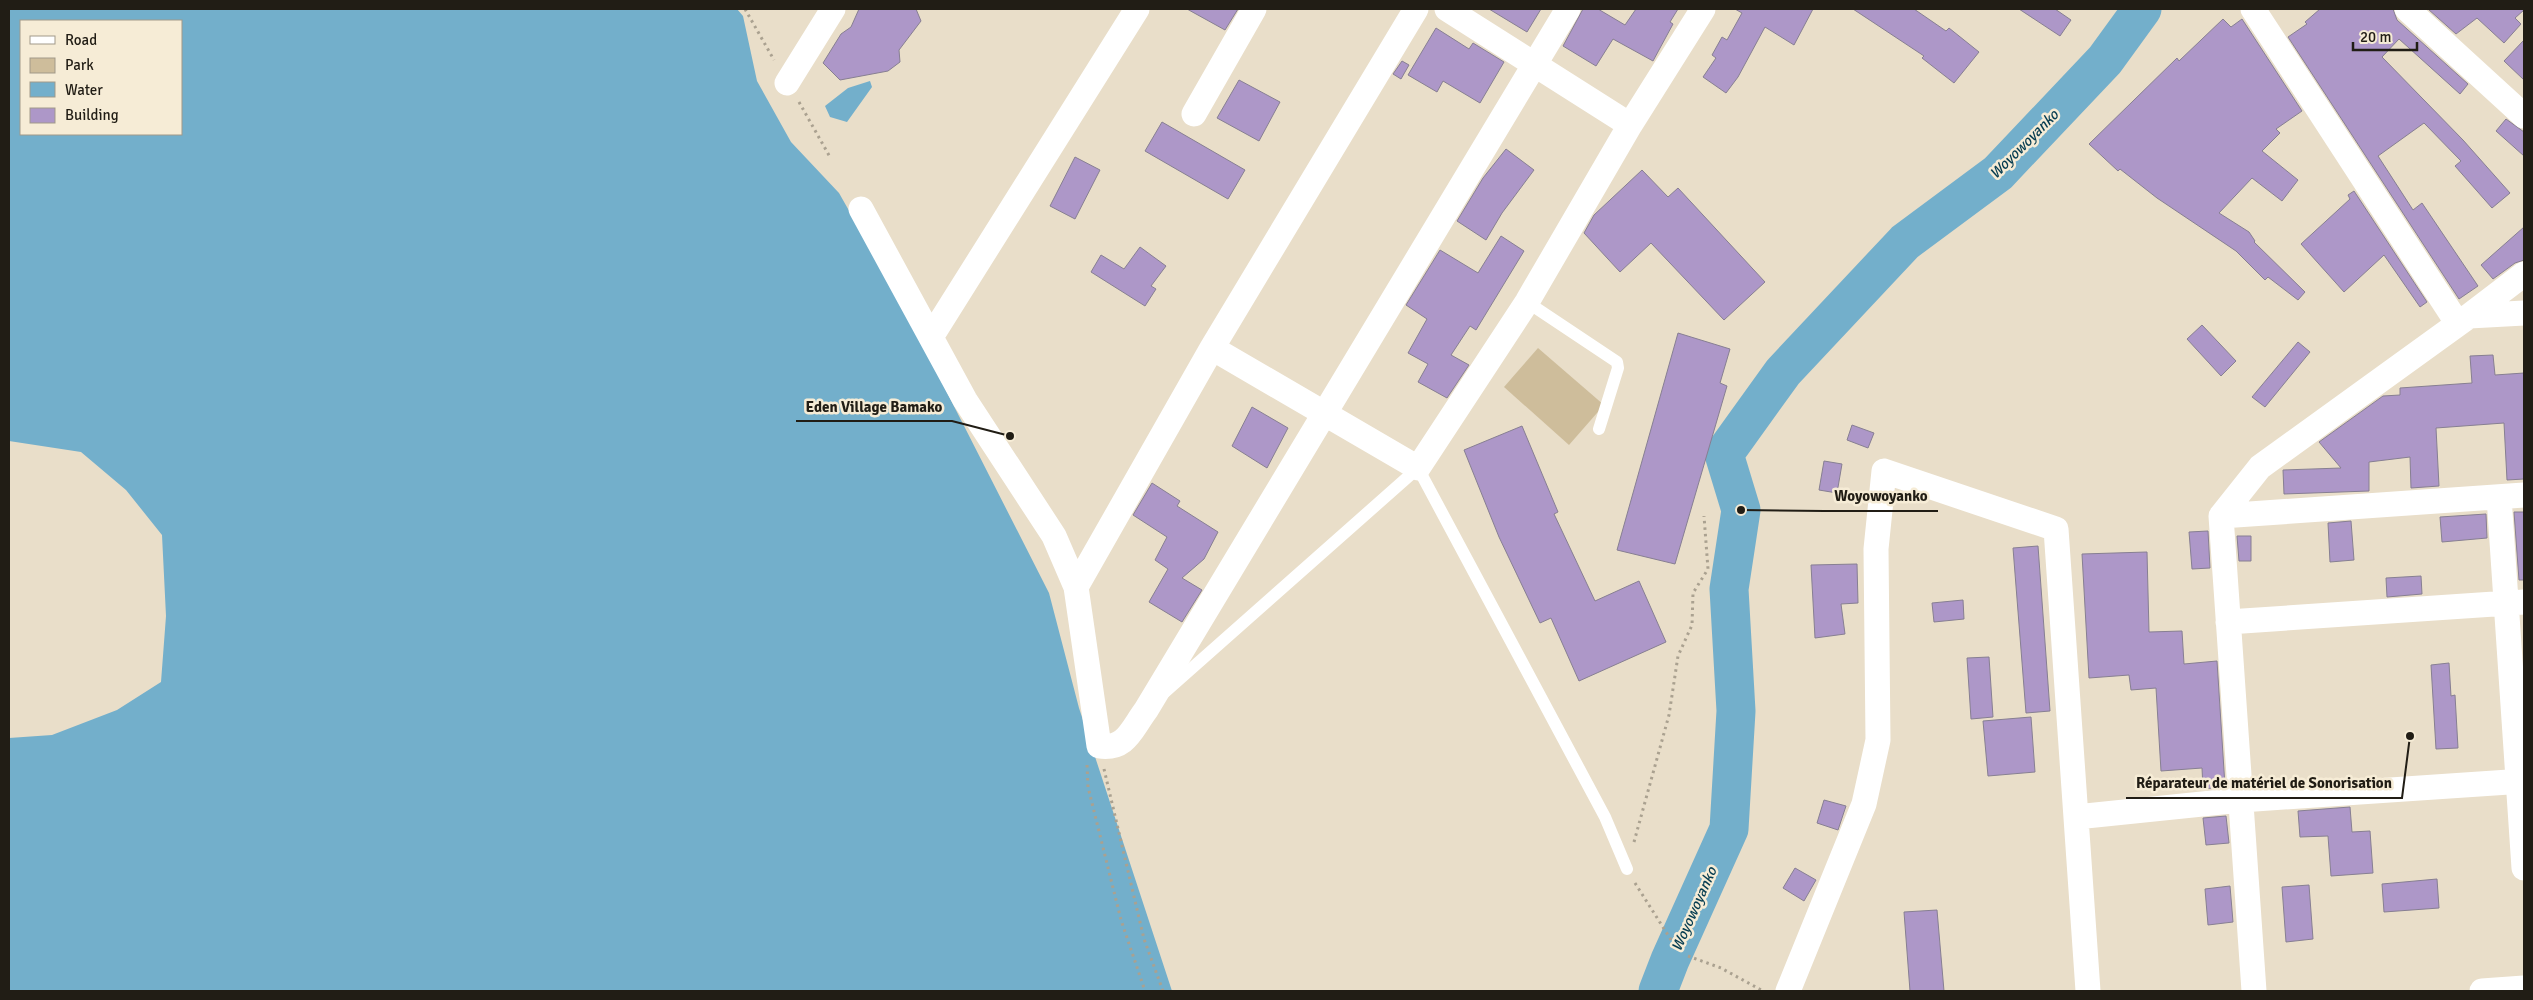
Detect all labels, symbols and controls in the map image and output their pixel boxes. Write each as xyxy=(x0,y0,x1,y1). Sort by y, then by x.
legend xyxy=(20,20,182,135)
scale bar xyxy=(2353,20,2417,52)
text: 20 m xyxy=(2360,28,2391,46)
text: Road xyxy=(65,31,97,49)
text: Park xyxy=(65,56,94,74)
text: Water xyxy=(65,81,103,99)
water label: Woyowoyanko xyxy=(1986,105,2063,182)
text: Building xyxy=(65,106,119,124)
callout: Eden Village Bamako xyxy=(796,391,952,421)
text: Eden Village Bamako xyxy=(806,398,943,416)
callout: Woyowoyanko xyxy=(1824,481,1938,511)
text: Woyowoyanko xyxy=(1834,487,1928,505)
callout: Réparateur de matériel de Sonorisation xyxy=(2126,768,2402,798)
text: Réparateur de matériel de Sonorisation xyxy=(2136,774,2392,792)
water label: Woyowoyanko xyxy=(1667,863,1721,954)

